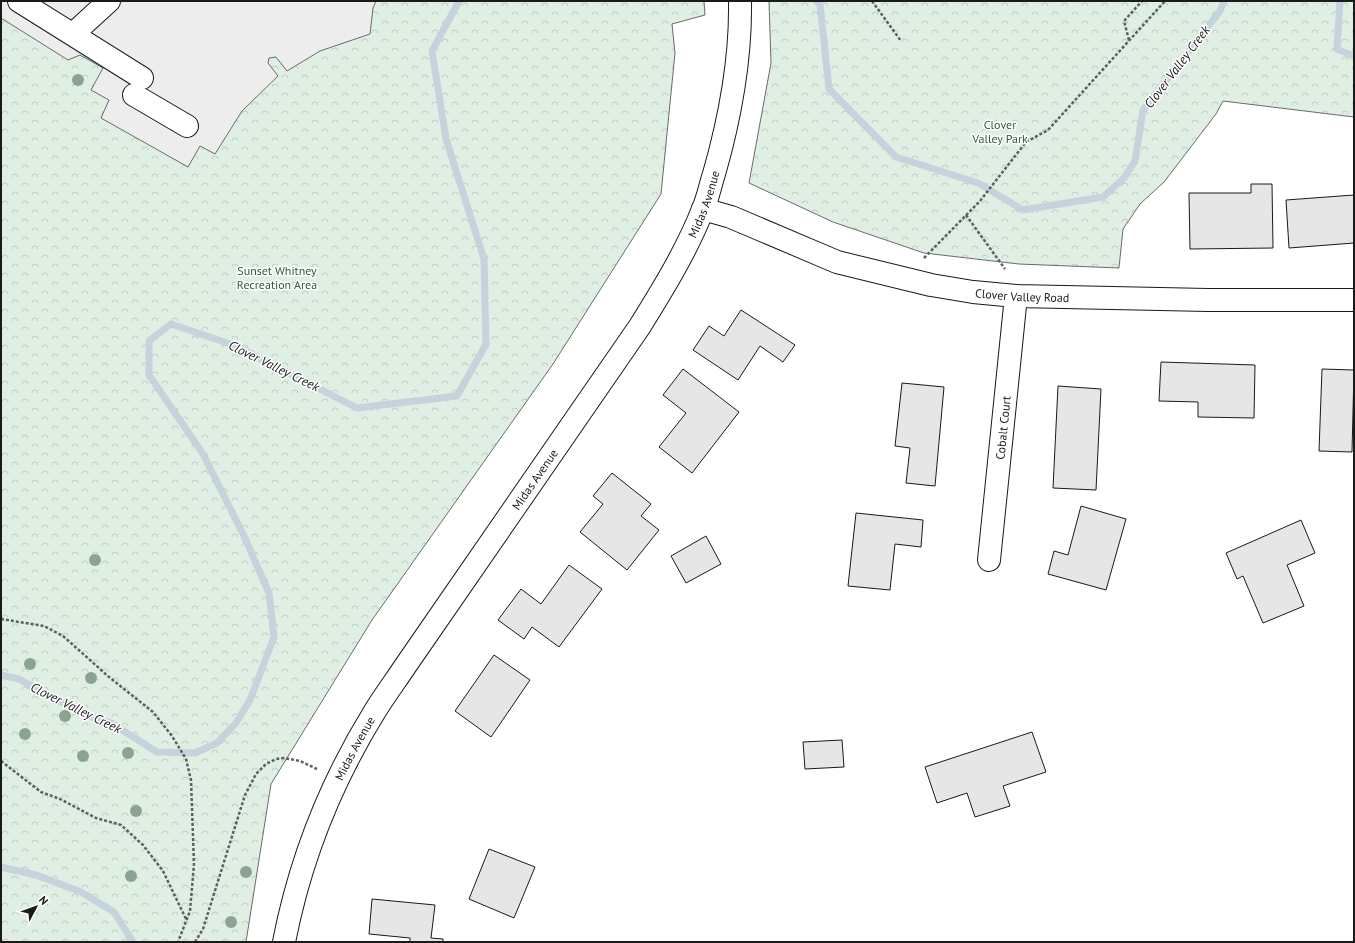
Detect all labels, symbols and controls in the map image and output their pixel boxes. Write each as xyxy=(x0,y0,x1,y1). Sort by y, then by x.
water label: Clover Valley Creek xyxy=(1140,21,1214,112)
park label: Clover Valley Park xyxy=(971,117,1028,146)
street label: Midas Avenue xyxy=(684,169,722,240)
park label: Sunset Whitney Recreation Area xyxy=(237,263,317,292)
street label: Clover Valley Road xyxy=(975,285,1069,305)
water label: Clover Valley Creek xyxy=(226,337,323,396)
street label: Cobalt Court xyxy=(992,395,1013,460)
street label: Midas Avenue xyxy=(508,446,561,512)
water label: Clover Valley Creek xyxy=(28,679,125,738)
street label: Midas Avenue xyxy=(331,713,378,783)
north arrow xyxy=(16,887,56,927)
text: N xyxy=(36,893,51,908)

